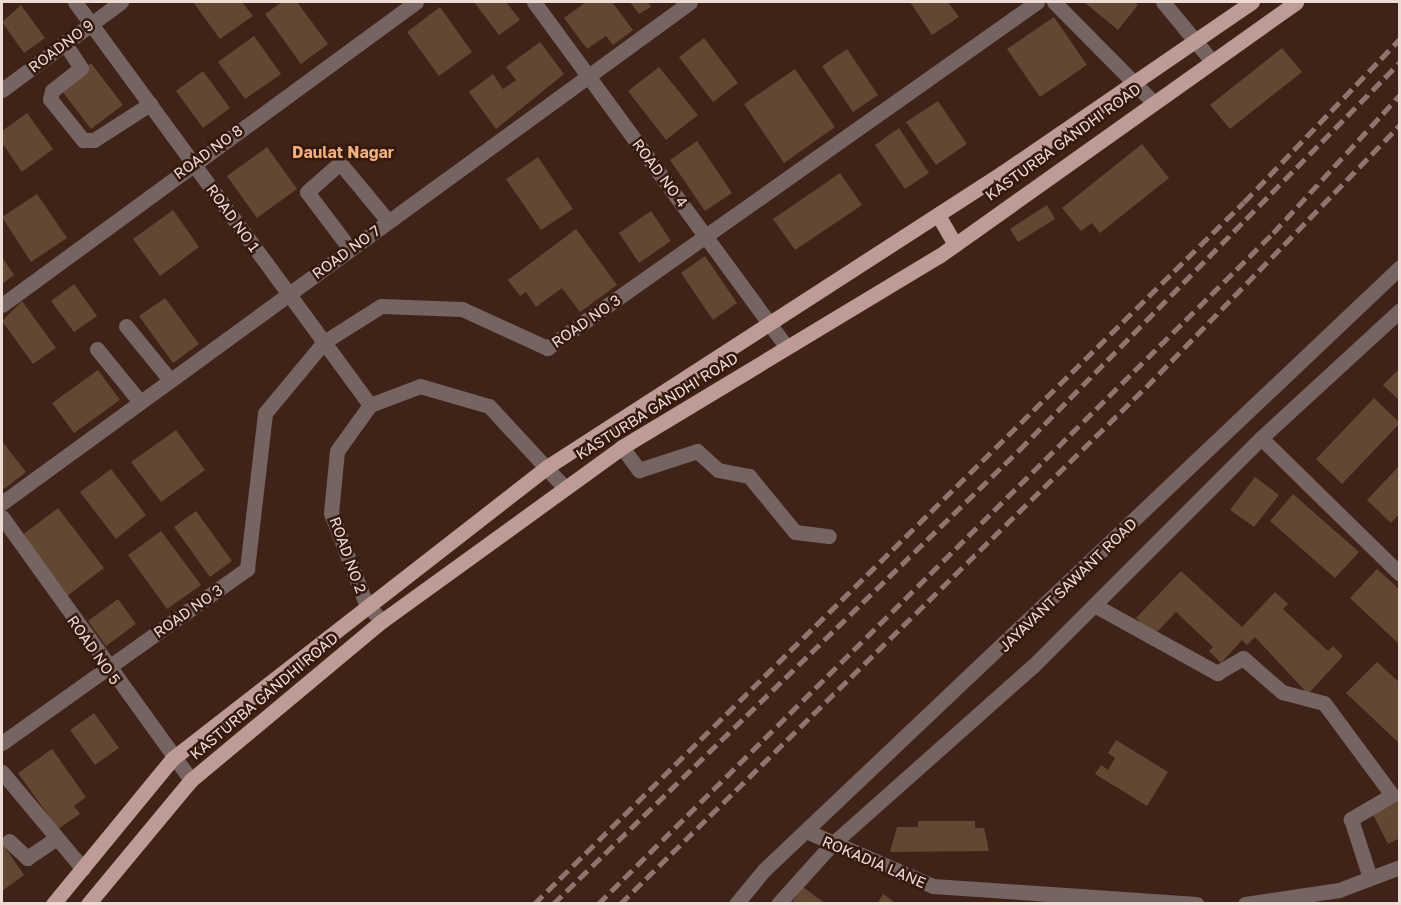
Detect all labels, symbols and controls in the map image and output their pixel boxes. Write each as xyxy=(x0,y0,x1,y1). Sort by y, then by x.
street label: ROADNO 9 xyxy=(25,16,97,76)
street label: KASTURBA GANDHI ROAD xyxy=(982,80,1144,204)
street label: ROAD NO 8 xyxy=(170,121,246,183)
street label: ROAD NO 4 xyxy=(629,135,691,211)
district label: Daulat Nagar xyxy=(292,142,394,162)
street label: ROAD NO 1 xyxy=(203,181,263,255)
street label: ROAD NO 7 xyxy=(309,221,383,283)
street label: ROAD NO 3 xyxy=(548,291,624,351)
street label: KASTURBA GANDHI ROAD xyxy=(573,349,741,463)
street label: ROAD NO 2 xyxy=(326,514,370,596)
street label: JAYAVANT SAWANT ROAD xyxy=(995,514,1141,656)
street label: ROAD NO 3 xyxy=(150,581,226,641)
street label: ROAD NO 5 xyxy=(64,612,124,688)
street label: KASTURBA GANDHI ROAD xyxy=(186,629,342,763)
street label: ROKADIA LANE xyxy=(820,832,928,892)

